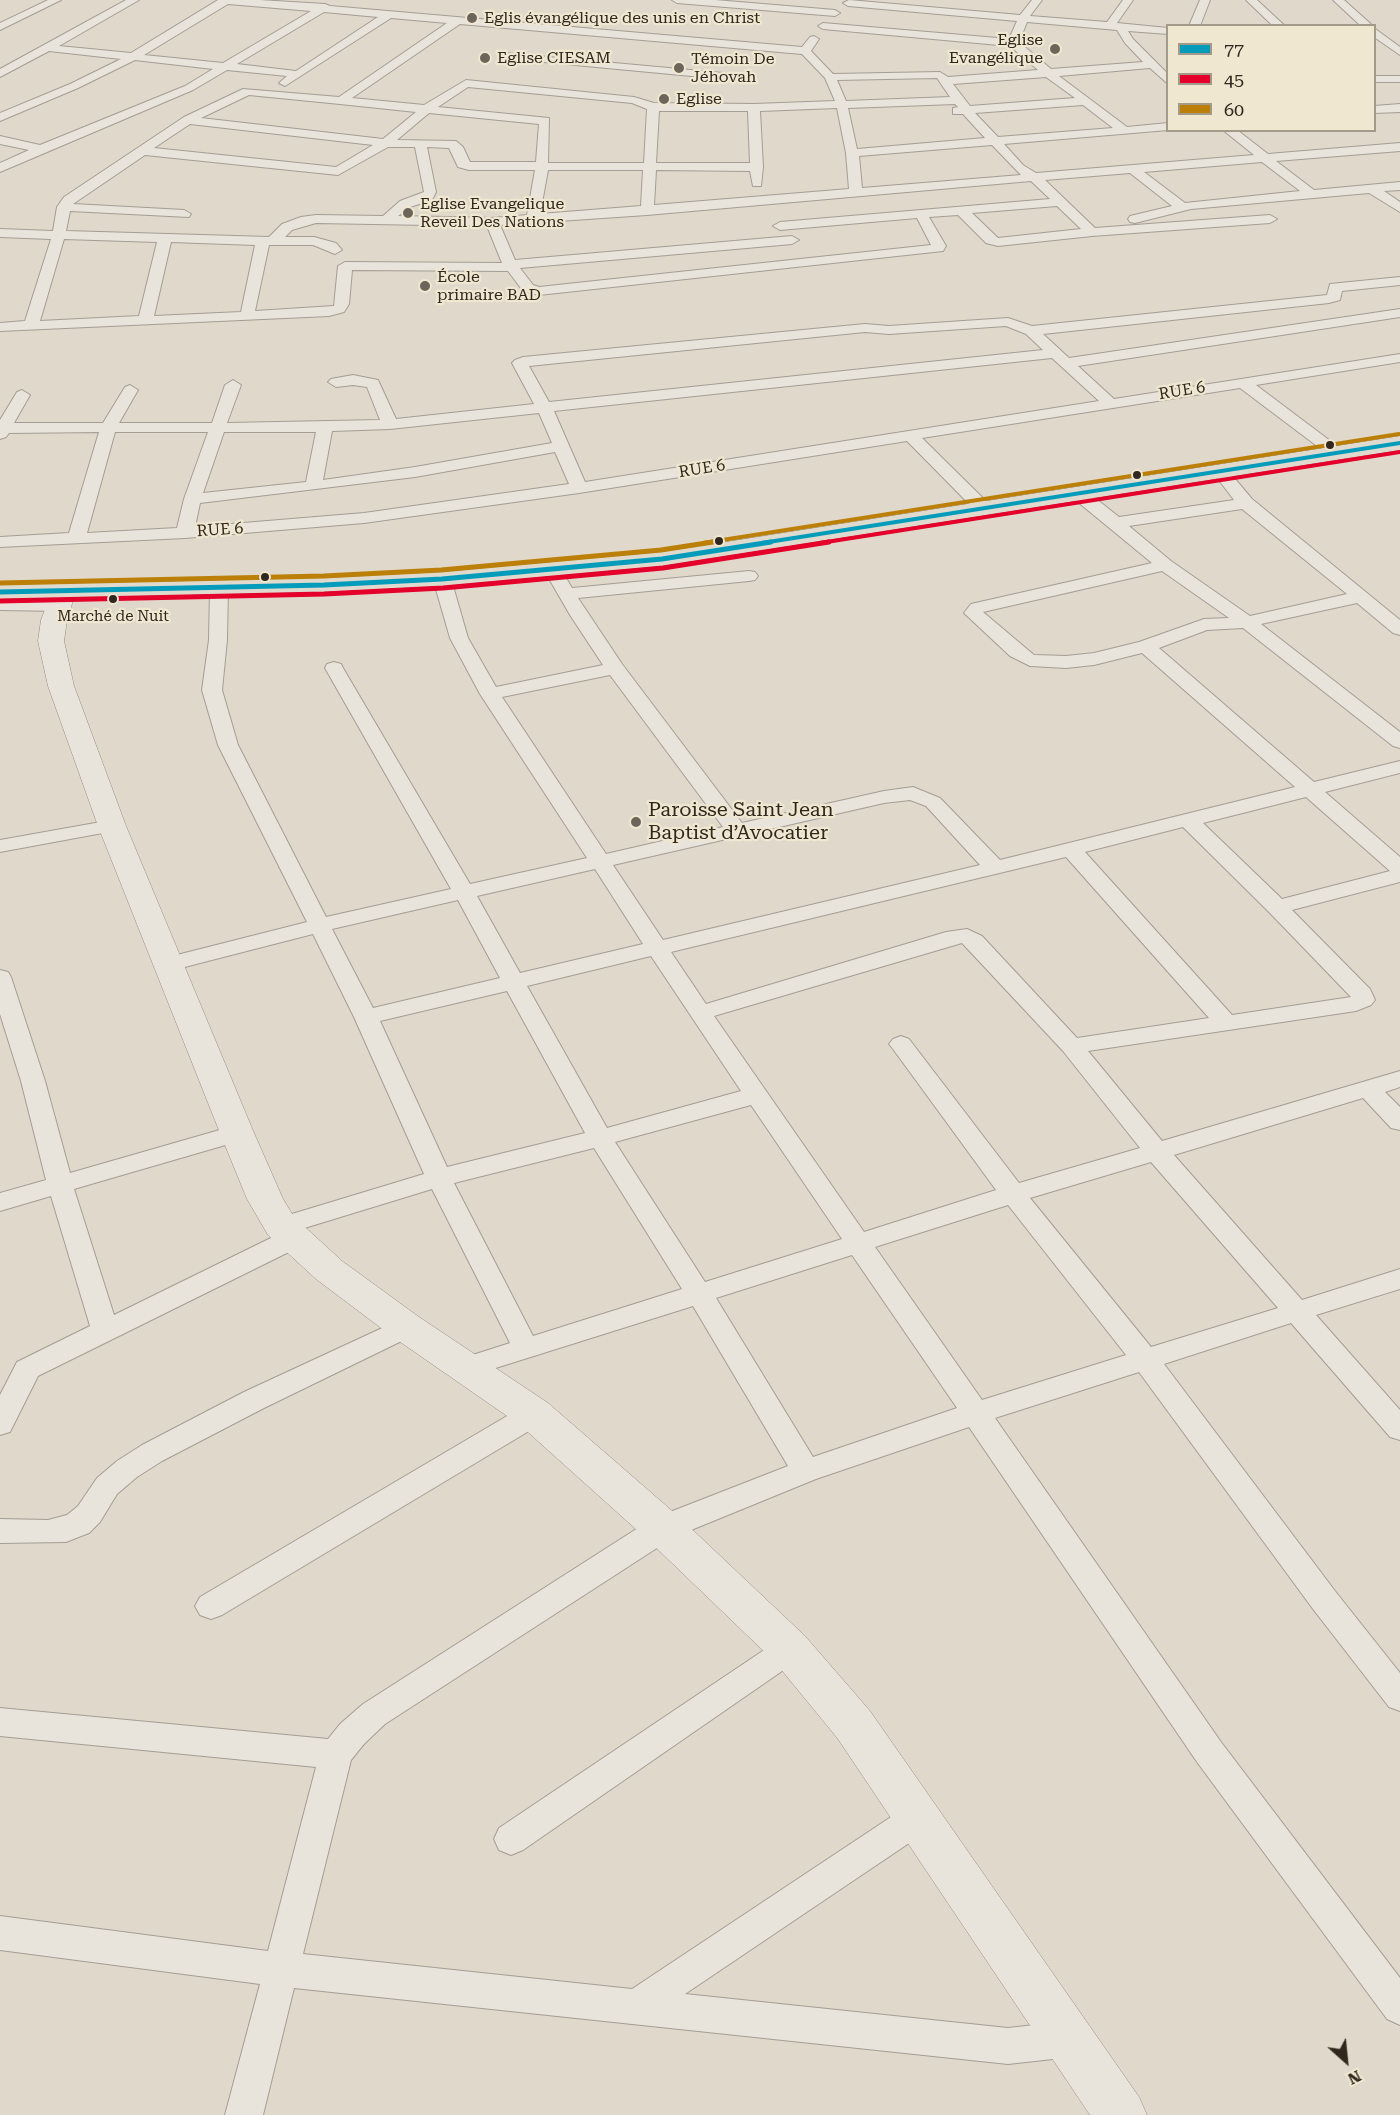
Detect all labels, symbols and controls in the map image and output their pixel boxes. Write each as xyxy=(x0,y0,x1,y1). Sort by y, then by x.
place label: Eglis évangélique des unis en Christ xyxy=(484,8,760,28)
marker: Eglis évangélique des unis en Christ xyxy=(465,11,479,25)
legend xyxy=(1166,24,1376,132)
place label: Eglise Evangélique xyxy=(949,30,1043,68)
text: 77 xyxy=(1224,39,1244,60)
marker: Eglise Evangélique xyxy=(1048,42,1062,56)
place label: Eglise CIESAM xyxy=(497,48,611,68)
place label: Témoin De Jéhovah xyxy=(691,49,775,87)
marker: Eglise CIESAM xyxy=(478,51,492,65)
marker: Témoin De Jéhovah xyxy=(672,61,686,75)
text: 45 xyxy=(1224,69,1244,90)
place label: Eglise xyxy=(676,89,722,109)
marker: Eglise xyxy=(657,92,671,106)
text: 60 xyxy=(1224,99,1244,120)
place label: Eglise Evangelique Reveil Des Nations xyxy=(420,194,564,232)
marker: Eglise Evangelique Reveil Des Nations xyxy=(401,206,415,220)
place label: École primaire BAD xyxy=(437,267,541,305)
marker: École primaire BAD xyxy=(418,279,432,293)
street label: RUE 6 xyxy=(1157,378,1207,404)
unlabelled marker xyxy=(1324,439,1336,451)
street label: RUE 6 xyxy=(677,456,727,482)
unlabelled marker xyxy=(1131,469,1143,481)
street label: RUE 6 xyxy=(196,519,244,541)
unlabelled marker xyxy=(713,535,725,547)
unlabelled marker xyxy=(259,571,271,583)
marker: Marché de Nuit xyxy=(107,593,119,605)
place label: Marché de Nuit xyxy=(57,608,169,626)
place label: Paroisse Saint Jean Baptist d’Avocatier xyxy=(648,798,834,845)
marker: Paroisse Saint Jean Baptist d’Avocatier xyxy=(629,815,643,829)
north arrow xyxy=(1316,2031,1376,2091)
text: N xyxy=(1345,2066,1364,2089)

